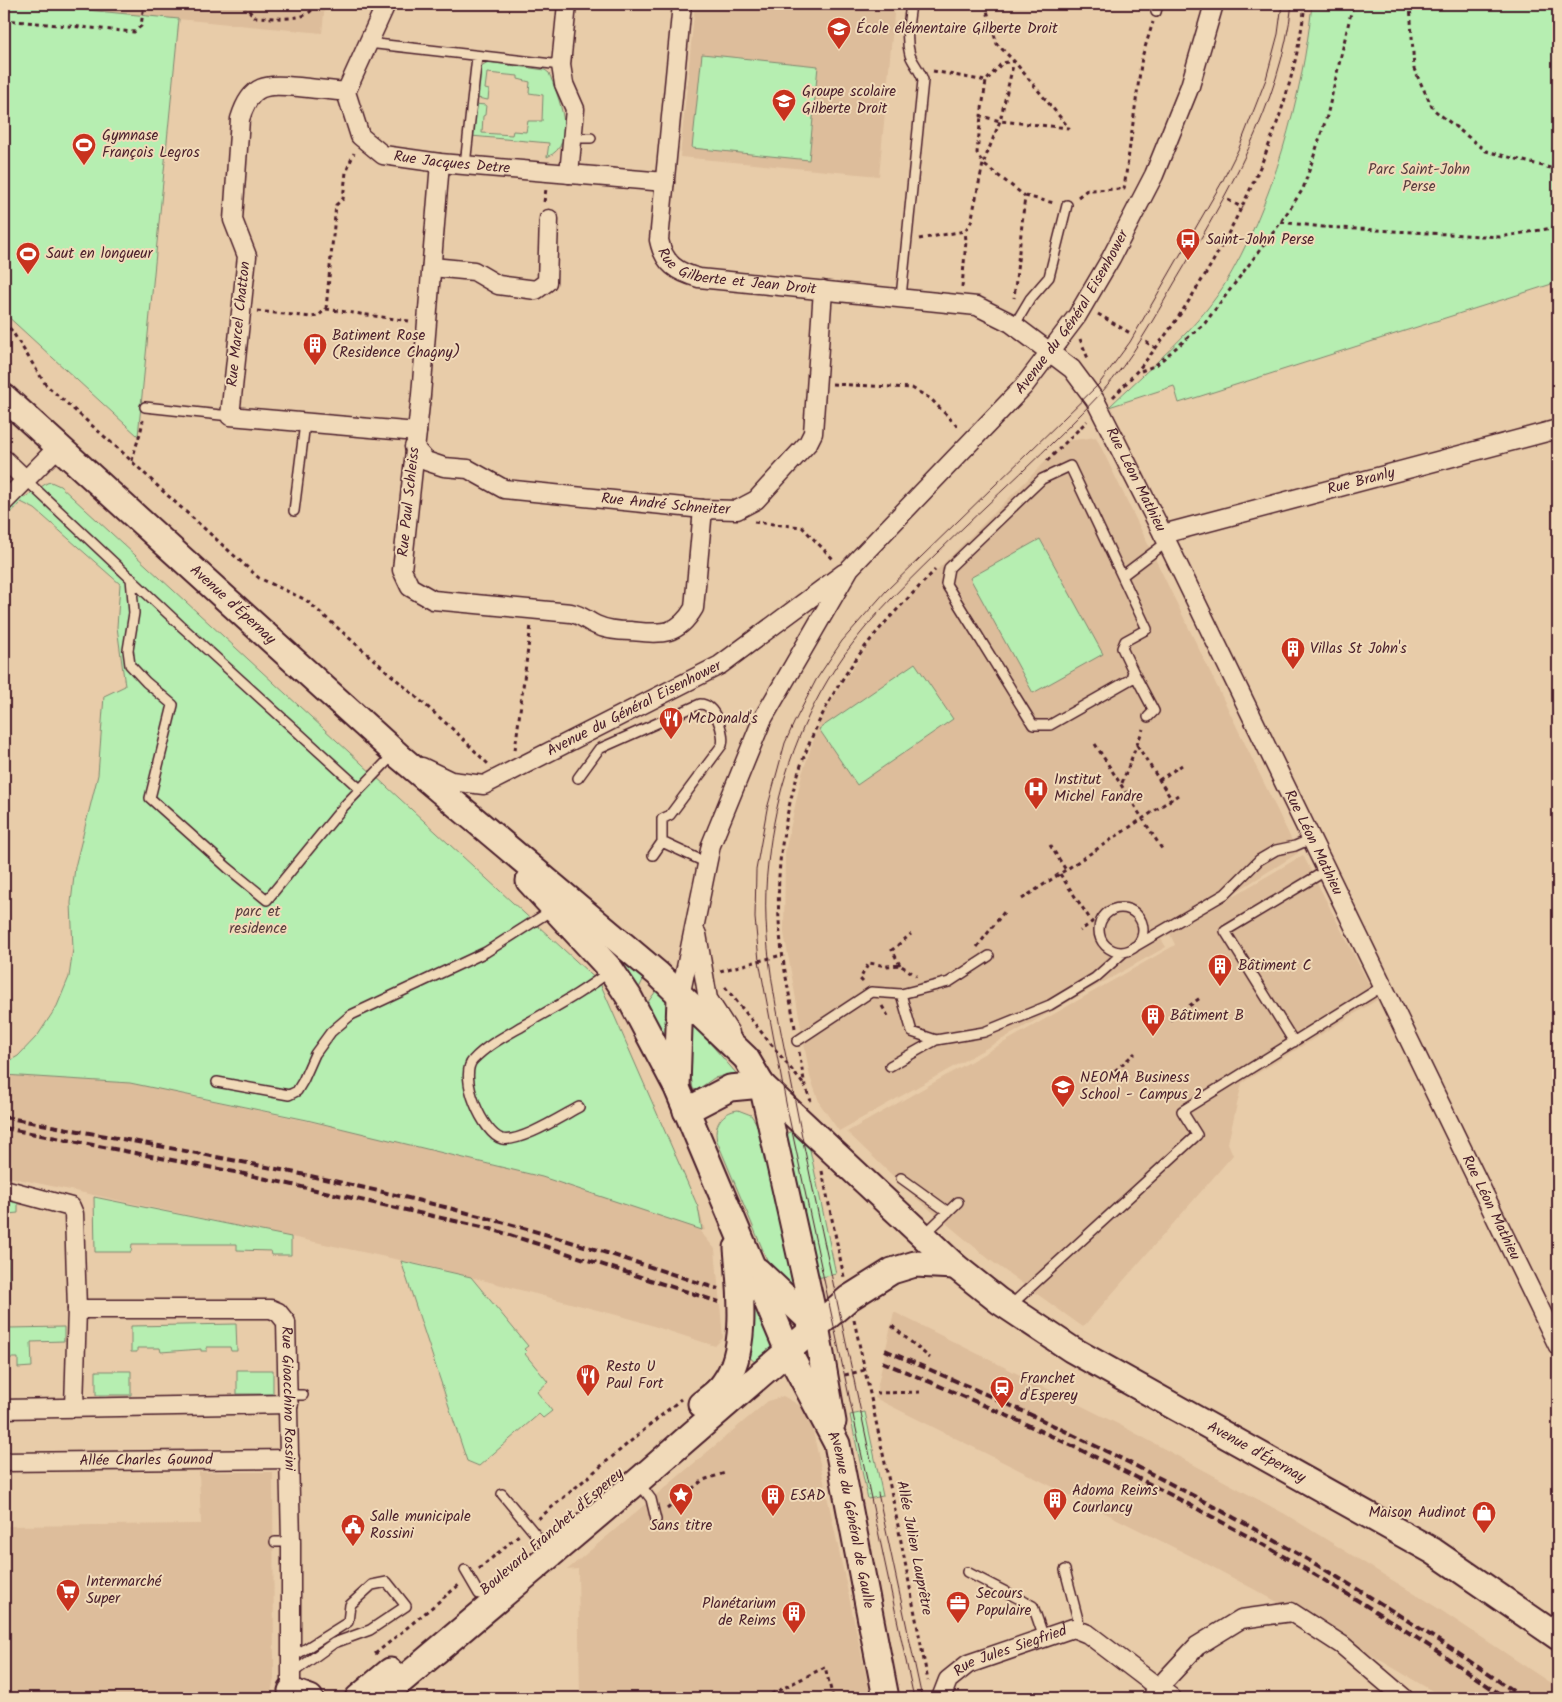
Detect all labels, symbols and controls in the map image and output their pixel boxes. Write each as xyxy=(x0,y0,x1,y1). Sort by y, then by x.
school or university icon: École élémentaire Gilberte Droit xyxy=(826,16,852,50)
place label: École élémentaire Gilberte Droit xyxy=(856,17,1058,41)
place label: Groupe scolaire Gilberte Droit xyxy=(802,80,896,121)
school or university icon: Groupe scolaire Gilberte Droit xyxy=(771,88,797,122)
place label: Gymnase François Legros xyxy=(102,124,200,165)
sports icon: Gymnase François Legros xyxy=(71,132,97,166)
street label: Rue Jacques Detre xyxy=(392,145,511,181)
park label: Parc Saint-John Perse xyxy=(1368,158,1470,199)
street label: Avenue du Général Eisenhower xyxy=(1010,225,1136,400)
bus stop icon: Saint-John Perse xyxy=(1175,227,1201,261)
place label: Saint-John Perse xyxy=(1206,228,1314,252)
sports icon: Saut en longueur xyxy=(15,241,41,275)
place label: Saut en longueur xyxy=(46,242,154,266)
street label: Rue Gilberte et Jean Droit xyxy=(650,244,818,302)
street label: Rue Marcel Chatton xyxy=(220,260,258,388)
place label: Batiment Rose (Residence Chagny) xyxy=(332,324,460,365)
building icon: Batiment Rose (Residence Chagny) xyxy=(302,332,328,366)
street label: Rue Léon Mathieu xyxy=(1099,423,1172,536)
street label: Rue Paul Schleiss xyxy=(391,445,427,558)
street label: Rue Branly xyxy=(1325,461,1399,502)
street label: Rue André Schneiter xyxy=(600,487,731,522)
street label: Avenue d'Épernay xyxy=(184,559,282,651)
building icon: Villas St John's xyxy=(1280,636,1306,670)
place label: Villas St John's xyxy=(1310,637,1407,661)
street label: Avenue du Général Eisenhower xyxy=(543,654,727,763)
restaurant icon: McDonald's xyxy=(658,706,684,740)
place label: McDonald's xyxy=(688,707,758,731)
place label: Institut Michel Fandre xyxy=(1054,768,1143,809)
hospital icon: Institut Michel Fandre xyxy=(1023,776,1049,810)
street label: Rue Léon Mathieu xyxy=(1277,786,1349,899)
park label: parc et residence xyxy=(229,900,287,941)
building icon: Bâtiment C xyxy=(1207,953,1233,987)
place label: Bâtiment C xyxy=(1238,954,1312,978)
building icon: Bâtiment B xyxy=(1140,1003,1166,1037)
place label: Bâtiment B xyxy=(1170,1004,1244,1028)
place label: NEOMA Business School - Campus 2 xyxy=(1080,1066,1202,1107)
school or university icon: NEOMA Business School - Campus 2 xyxy=(1050,1074,1076,1108)
street label: Rue Léon Mathieu xyxy=(1455,1151,1527,1265)
street label: Rue Gioacchino Rossini xyxy=(274,1326,301,1473)
place label: Resto U Paul Fort xyxy=(606,1355,664,1396)
restaurant icon: Resto U Paul Fort xyxy=(575,1363,601,1397)
place label: Franchet d'Esperey xyxy=(1020,1367,1078,1408)
station icon: Franchet d'Esperey xyxy=(989,1375,1015,1409)
street label: Avenue d'Épernay xyxy=(1203,1415,1311,1490)
street label: Avenue du Général de Gaulle xyxy=(820,1427,881,1611)
street label: Allée Charles Gounod xyxy=(79,1448,213,1473)
street label: Boulevard Franchet d'Esperey xyxy=(475,1462,630,1602)
street label: Allée Julien Lauprêtre xyxy=(889,1479,939,1618)
place label: Adoma Reims Courlancy xyxy=(1072,1479,1158,1520)
place icon: Sans titre xyxy=(668,1482,694,1516)
building icon: ESAD xyxy=(760,1483,786,1517)
place label: ESAD xyxy=(790,1484,826,1508)
building icon: Adoma Reims Courlancy xyxy=(1042,1487,1068,1521)
shop icon: Maison Audinot xyxy=(1471,1500,1497,1534)
place label: Maison Audinot xyxy=(1368,1501,1466,1525)
place label: Salle municipale Rossini xyxy=(370,1505,471,1546)
public building icon: Salle municipale Rossini xyxy=(340,1513,366,1547)
place label: Sans titre xyxy=(650,1514,712,1538)
place label: Intermarché Super xyxy=(86,1570,163,1611)
supermarket icon: Intermarché Super xyxy=(55,1578,81,1612)
place label: Secours Populaire xyxy=(976,1582,1032,1623)
office icon: Secours Populaire xyxy=(945,1590,971,1624)
place label: Planétarium de Reims xyxy=(702,1592,777,1633)
building icon: Planétarium de Reims xyxy=(781,1600,807,1634)
street label: Rue Jules Siegfried xyxy=(948,1619,1071,1683)

